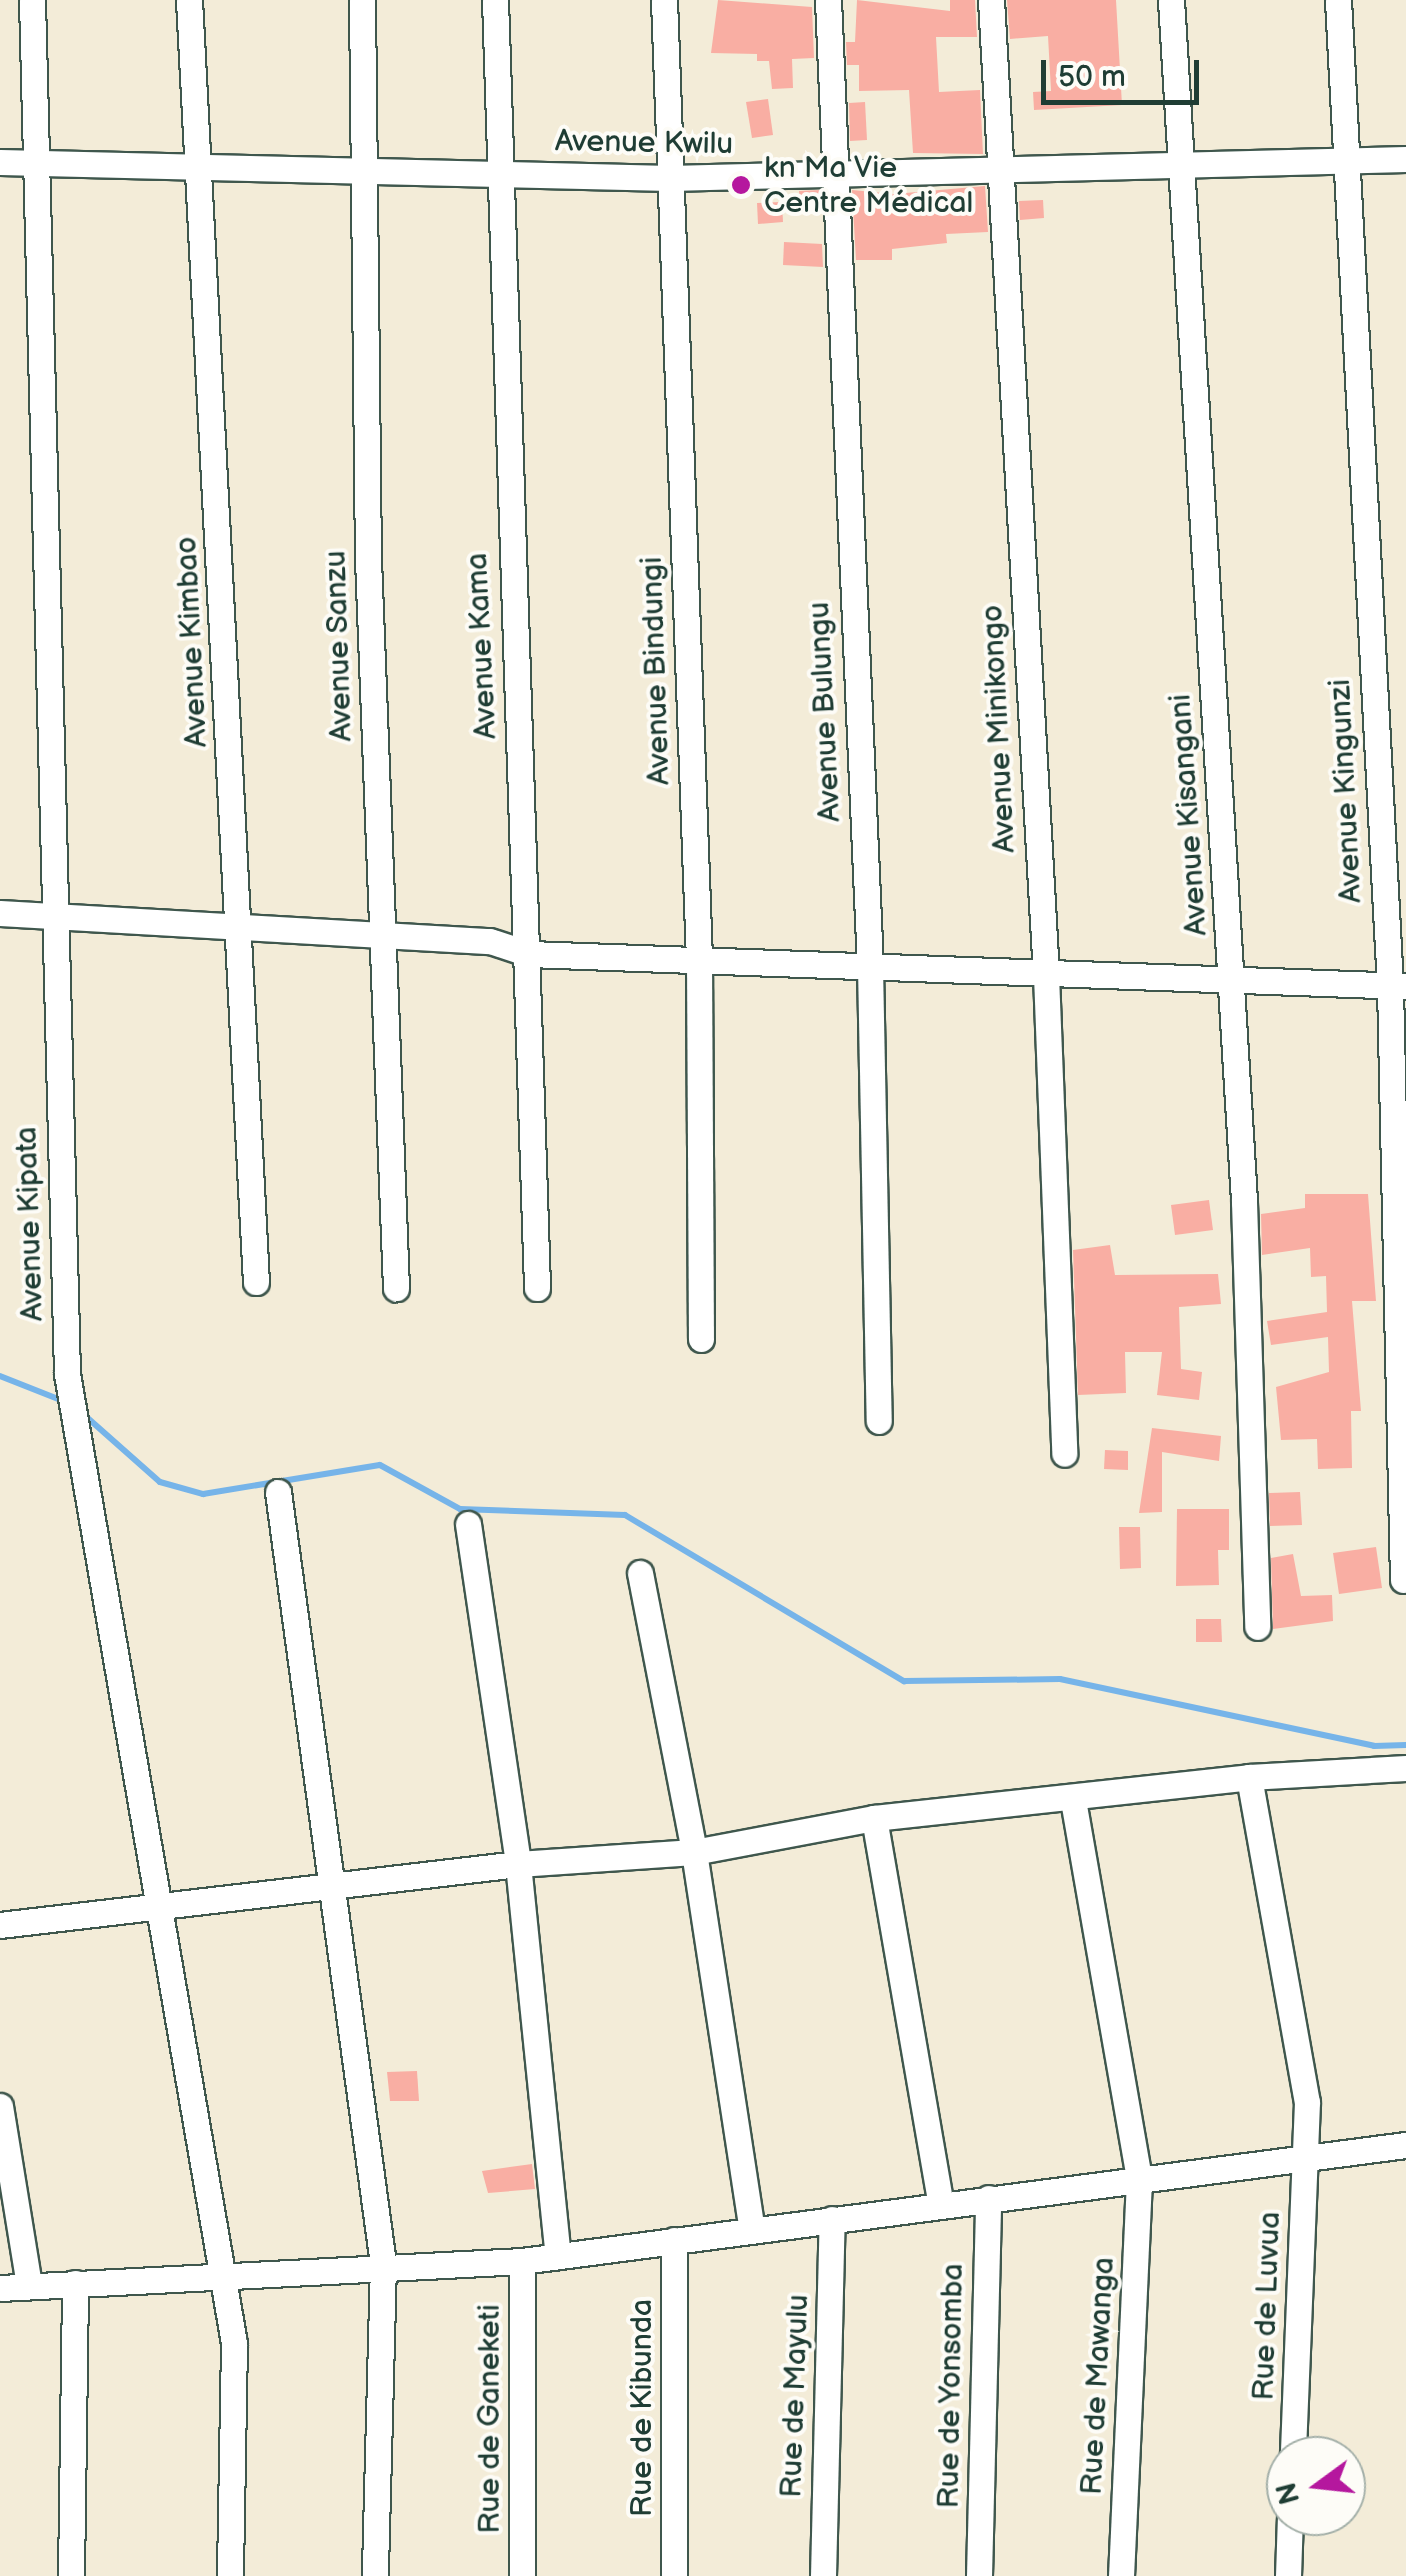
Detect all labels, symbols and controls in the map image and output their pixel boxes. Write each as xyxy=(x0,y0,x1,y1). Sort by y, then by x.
scale bar xyxy=(1046,40,1204,102)
text: 50 m xyxy=(1058,59,1126,95)
street label: Avenue Kwilu xyxy=(555,123,733,163)
place label: kn Ma Vie Centre Médical xyxy=(764,150,973,220)
marker: kn Ma Vie Centre Médical xyxy=(728,172,754,198)
street label: Avenue Kimbao xyxy=(168,536,216,748)
street label: Avenue Sanzu xyxy=(318,549,360,743)
street label: Avenue Kama xyxy=(459,552,505,740)
street label: Avenue Bindungi xyxy=(634,556,678,786)
street label: Avenue Bulungu xyxy=(801,601,849,823)
street label: Avenue Minikongo xyxy=(975,604,1023,854)
street label: Avenue Kingunzi xyxy=(1322,678,1370,904)
street label: Avenue Kisangani xyxy=(1163,693,1215,937)
street label: Avenue Kipata xyxy=(9,1126,51,1322)
street label: Rue de Luvua xyxy=(1246,2211,1288,2401)
street label: Rue de Mawanga xyxy=(1074,2256,1122,2496)
street label: Rue de Yonsomba xyxy=(931,2262,971,2510)
street label: Rue de Mayulu xyxy=(773,2294,817,2498)
street label: Rue de Kibunda xyxy=(624,2299,660,2517)
street label: Rue de Ganeketi xyxy=(472,2304,508,2534)
north arrow xyxy=(1266,2436,1366,2536)
text: N xyxy=(1270,2479,1307,2508)

